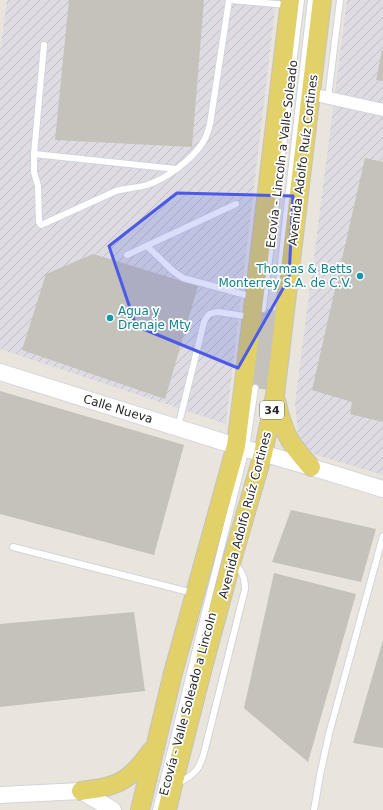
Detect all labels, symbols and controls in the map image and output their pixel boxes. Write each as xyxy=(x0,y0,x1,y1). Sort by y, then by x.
street label: Ecovía - Lincoln a Valle Soleado xyxy=(264,59,300,249)
street label: Avenida Adolfo Ruíz Cortines xyxy=(286,74,320,246)
place label: Thomas & Betts Monterrey S.A. de C.V. xyxy=(218,262,352,290)
marker: Thomas & Betts Monterrey S.A. de C.V. xyxy=(355,271,365,281)
place label: Agua y Drenaje Mty xyxy=(118,304,191,332)
marker: Agua y Drenaje Mty xyxy=(105,313,115,323)
street label: Calle Nueva xyxy=(82,392,154,426)
road number: 34 xyxy=(260,401,284,419)
street label: Avenida Adolfo Ruíz Cortines xyxy=(216,430,274,600)
street label: Ecovía - Valle Soleado a Lincoln xyxy=(157,611,219,797)

